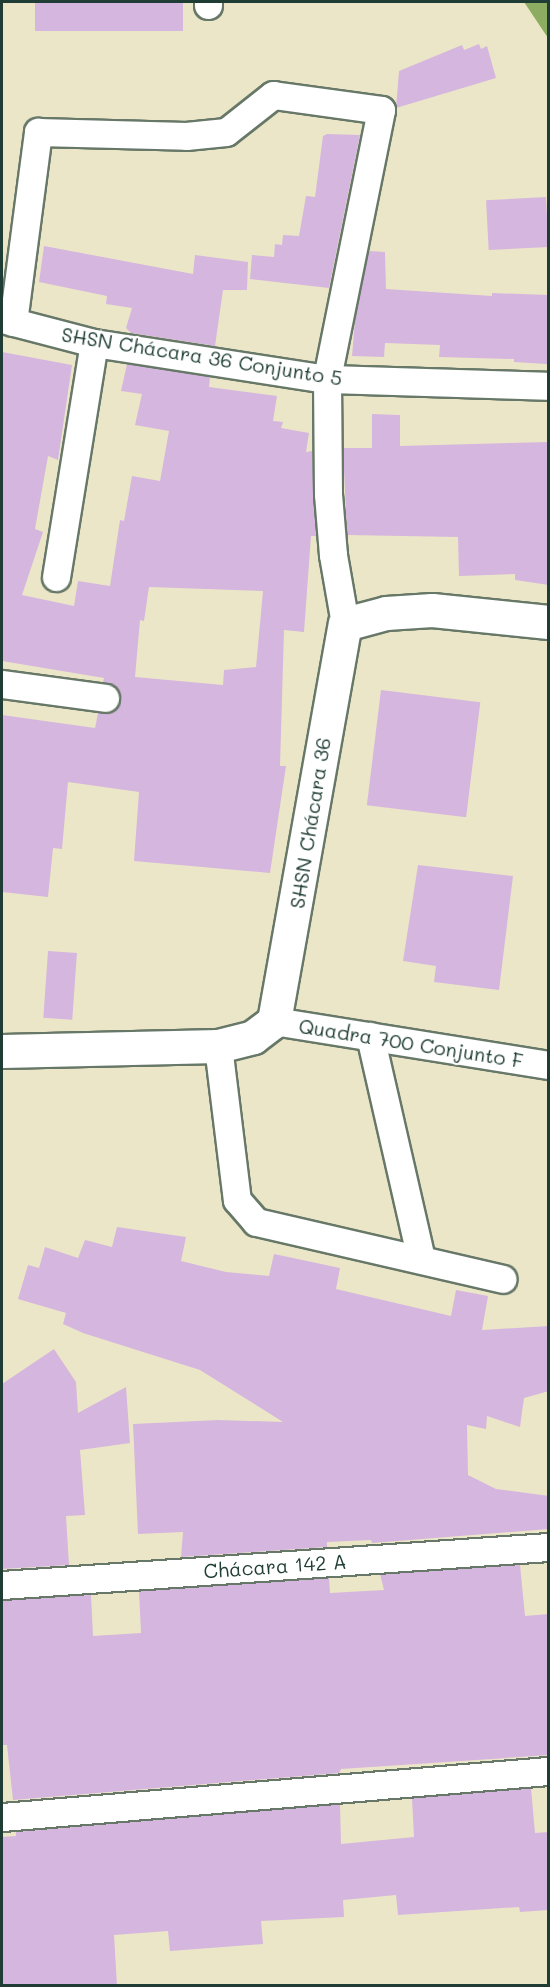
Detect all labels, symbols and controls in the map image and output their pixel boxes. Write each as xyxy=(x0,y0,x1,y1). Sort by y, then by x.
street label: SHSN Chácara 36 Conjunto 5 xyxy=(60,322,344,390)
street label: SHSN Chácara 36 xyxy=(285,736,335,910)
street label: Quadra 700 Conjunto F xyxy=(297,1013,525,1073)
street label: Chácara 142 A xyxy=(203,1549,347,1583)

